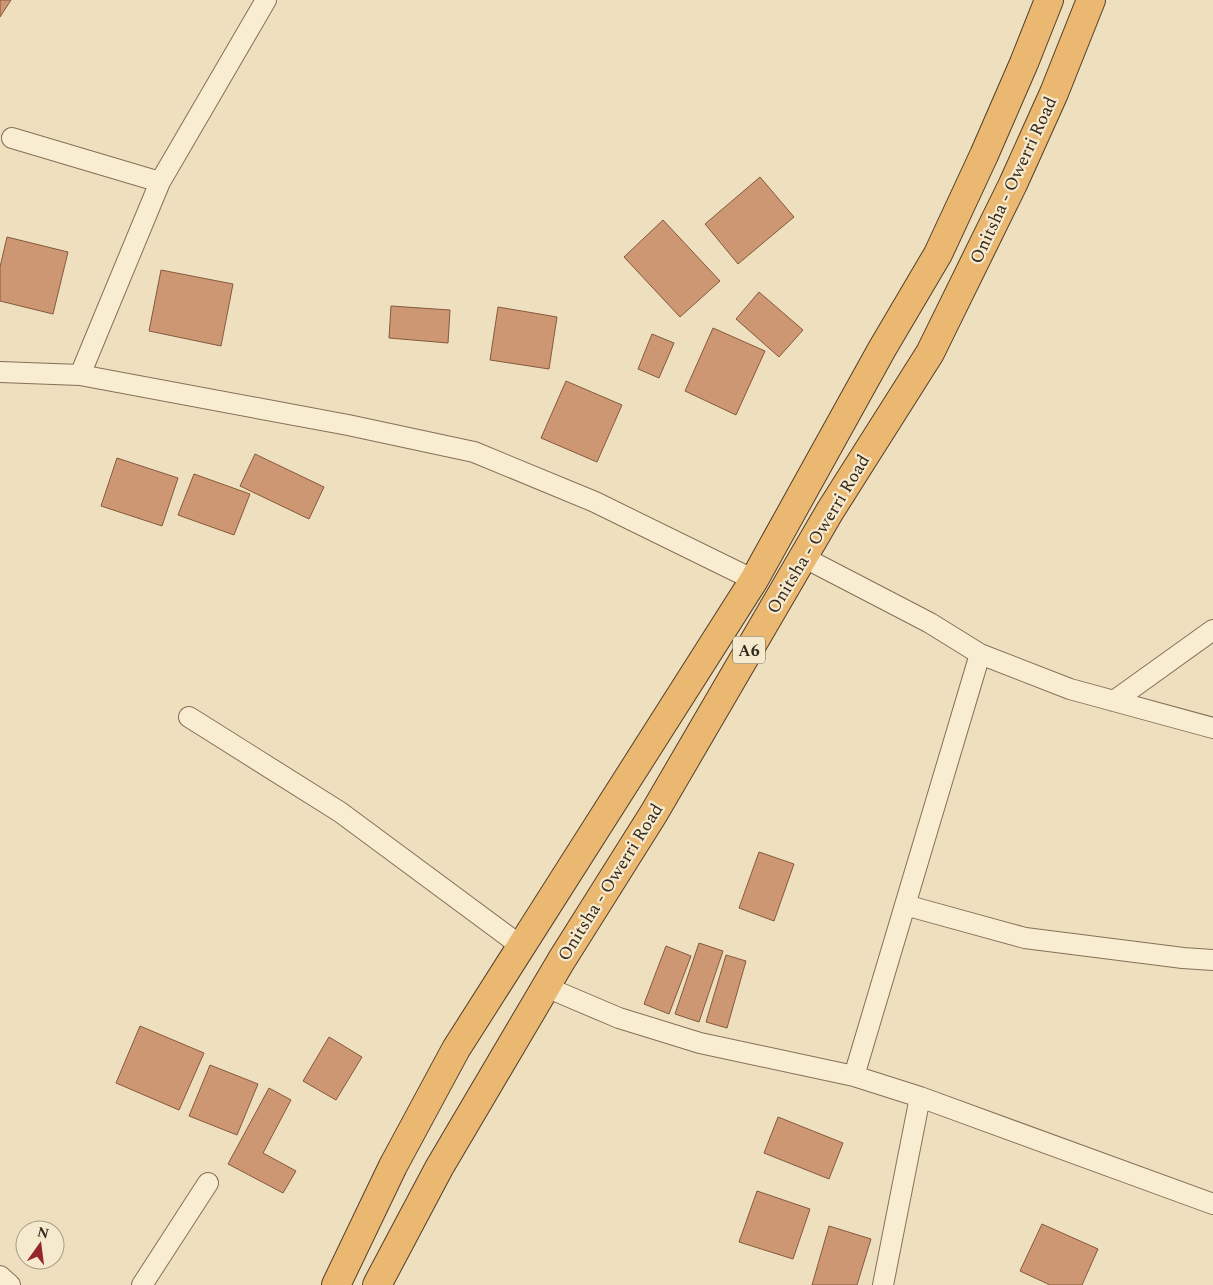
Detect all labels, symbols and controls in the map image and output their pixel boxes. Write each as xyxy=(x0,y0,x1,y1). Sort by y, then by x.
street label: Onitsha - Owerri Road xyxy=(963,92,1064,268)
street label: Onitsha - Owerri Road xyxy=(760,449,877,619)
road number: A6 xyxy=(733,636,765,664)
street label: Onitsha - Owerri Road xyxy=(551,798,670,966)
north arrow xyxy=(15,1220,65,1270)
text: N xyxy=(35,1221,51,1244)

